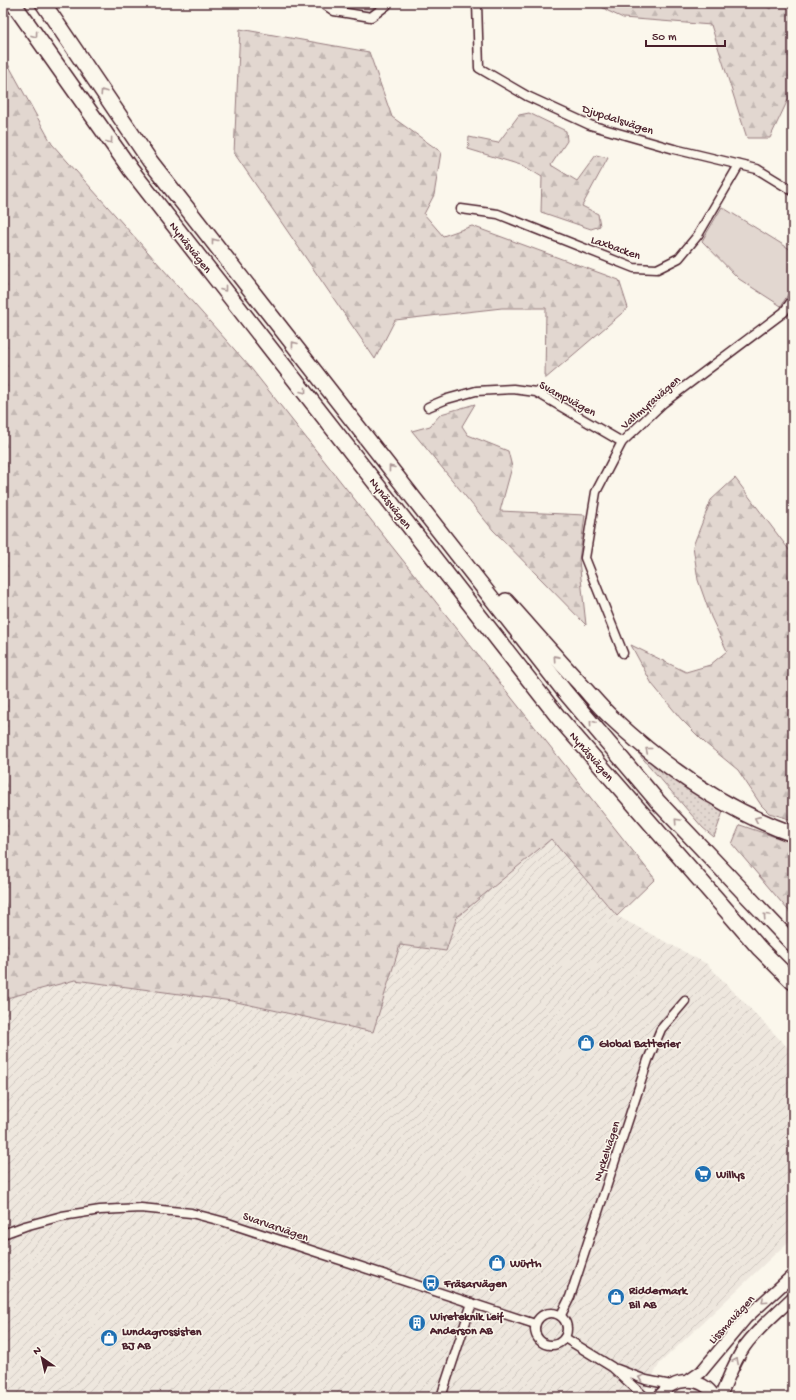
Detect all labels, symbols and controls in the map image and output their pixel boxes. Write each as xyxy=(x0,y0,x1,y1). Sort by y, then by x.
scale bar xyxy=(646,22,725,48)
one-way arrow xyxy=(30,31,37,38)
text: 50 m xyxy=(652,31,677,45)
one-way arrow xyxy=(100,89,108,96)
street label: Djupdalsvägen xyxy=(579,102,655,139)
one-way arrow xyxy=(106,137,113,144)
street label: Nynäsvägen xyxy=(165,220,214,277)
street label: Laxbacken xyxy=(589,234,642,264)
one-way arrow xyxy=(211,239,218,246)
one-way arrow xyxy=(219,284,226,291)
one-way arrow xyxy=(291,341,298,348)
street label: Vallmyravägen xyxy=(618,374,684,434)
street label: Svampvägen xyxy=(536,379,598,421)
one-way arrow xyxy=(299,387,306,394)
one-way arrow xyxy=(389,466,396,473)
street label: Nynäsvägen xyxy=(365,476,414,533)
one-way arrow xyxy=(553,655,561,663)
one-way arrow xyxy=(589,721,596,728)
street label: Nynäsvägen xyxy=(565,730,616,785)
one-way arrow xyxy=(645,747,652,754)
one-way arrow xyxy=(754,815,761,823)
one-way arrow xyxy=(674,818,682,826)
one-way arrow xyxy=(763,913,771,921)
shop icon: Global Batterier xyxy=(576,1033,596,1053)
place label: Global Batterier xyxy=(599,1038,682,1052)
street label: Nyckelvägen xyxy=(592,1119,624,1184)
supermarket icon: Willys xyxy=(693,1164,713,1184)
place label: Willys xyxy=(715,1169,745,1183)
street label: Svarvarvägen xyxy=(241,1210,310,1246)
shop icon: Würth xyxy=(487,1253,507,1273)
place label: Würth xyxy=(509,1258,542,1272)
bus stop icon: Fräsarvägen xyxy=(421,1273,441,1293)
place label: Fräsarvägen xyxy=(443,1278,507,1292)
place label: Riddermark Bil AB xyxy=(628,1285,689,1313)
shop icon: Riddermark Bil AB xyxy=(606,1287,626,1307)
street label: Lissmavägen xyxy=(706,1293,759,1348)
one-way arrow xyxy=(762,1296,769,1303)
place label: Wireteknik Leif Anderson AB xyxy=(429,1311,504,1339)
building icon: Wireteknik Leif Anderson AB xyxy=(407,1313,427,1333)
place label: Lundagrossisten BJ AB xyxy=(121,1326,202,1354)
shop icon: Lundagrossisten BJ AB xyxy=(99,1328,119,1348)
north arrow xyxy=(22,1338,62,1378)
text: N xyxy=(31,1344,44,1358)
one-way arrow xyxy=(731,1358,739,1366)
one-way arrow xyxy=(638,1374,645,1383)

